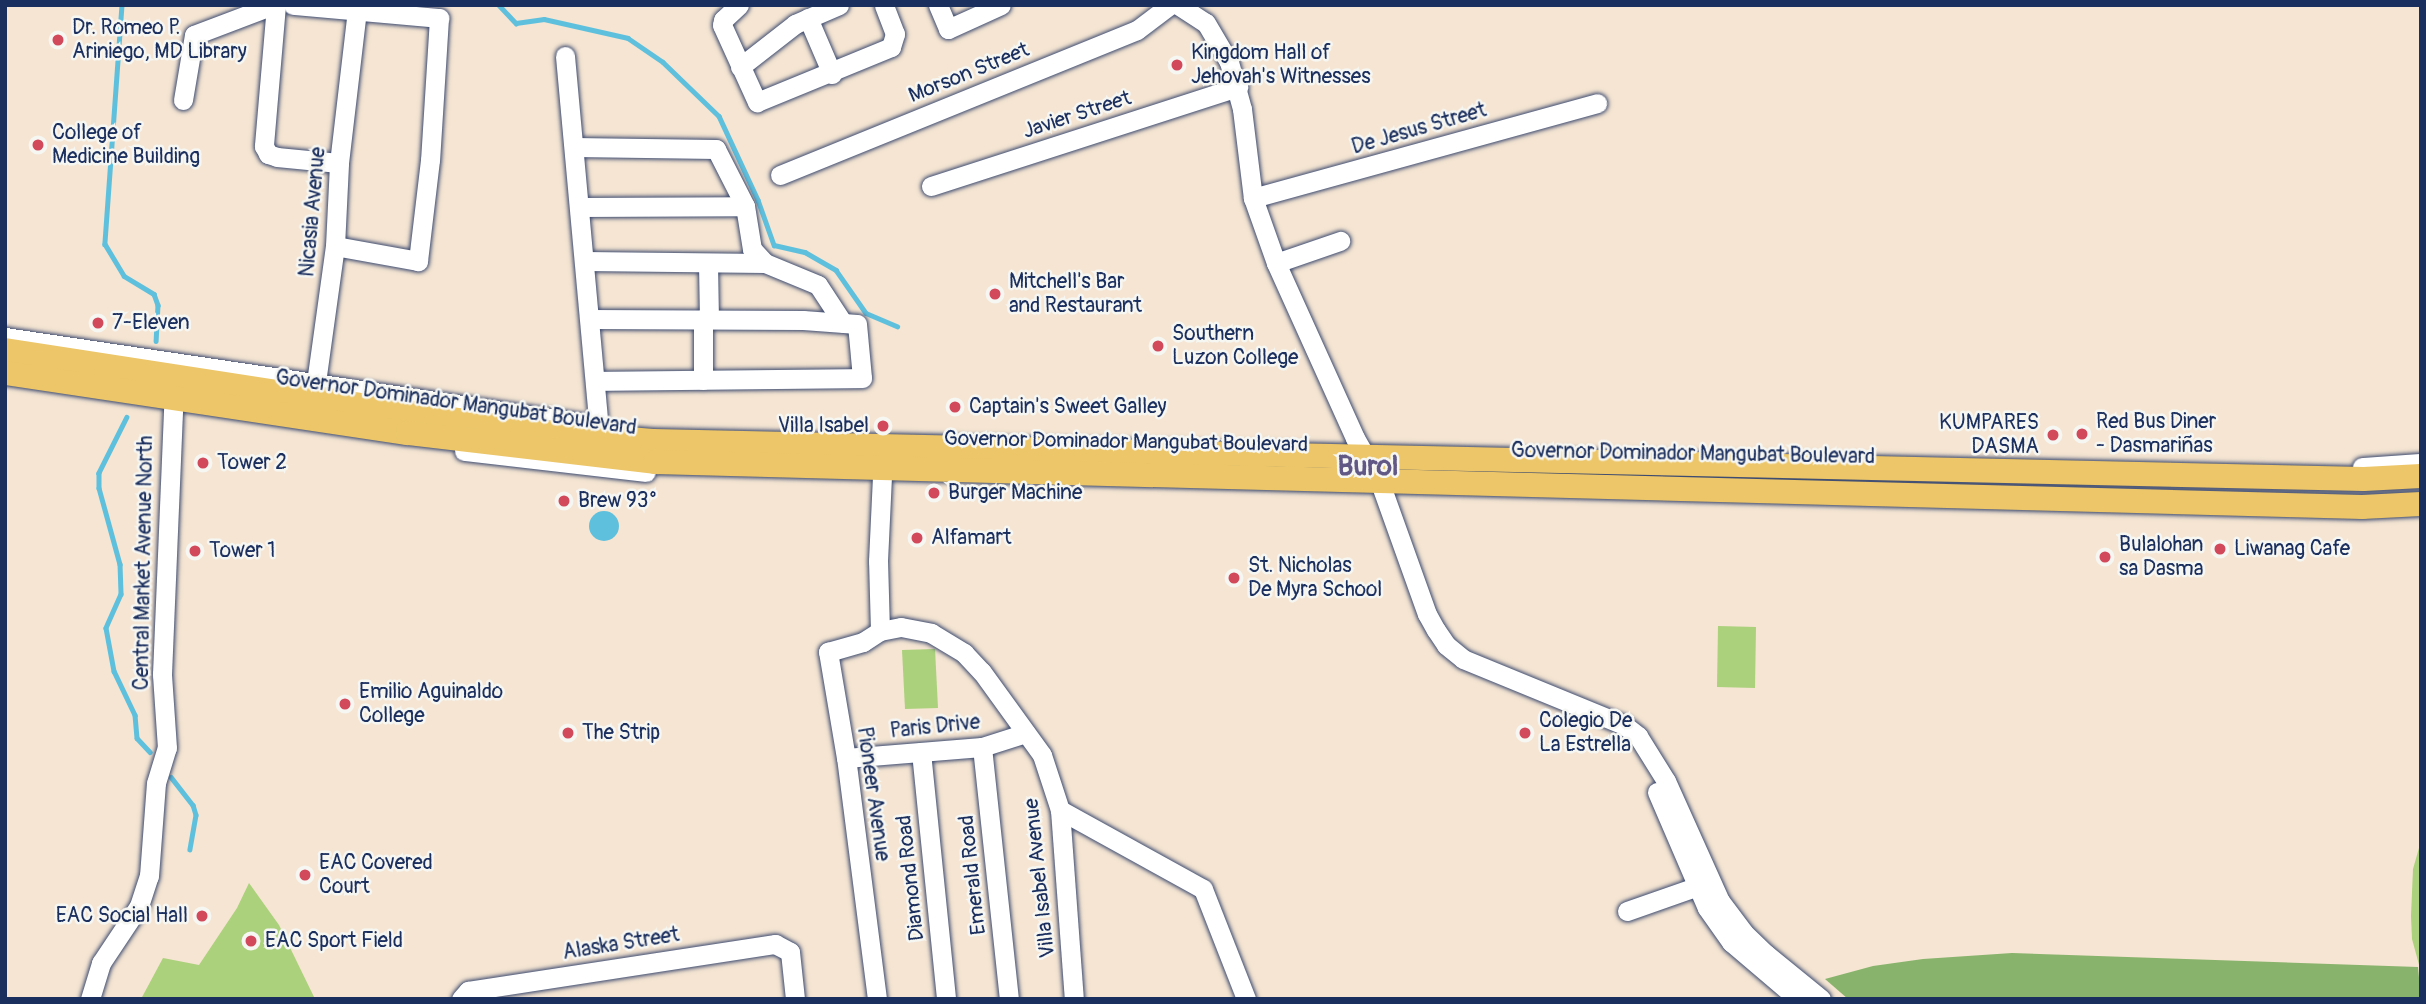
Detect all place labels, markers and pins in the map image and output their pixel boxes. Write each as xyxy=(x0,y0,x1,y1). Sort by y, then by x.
place label: Dr. Romeo P. Ariniego, MD Library xyxy=(72,15,247,65)
marker: Dr. Romeo P. Ariniego, MD Library xyxy=(50,32,66,48)
place label: Kingdom Hall of Jehovah's Witnesses xyxy=(1191,40,1371,90)
marker: Kingdom Hall of Jehovah's Witnesses xyxy=(1169,57,1185,73)
place label: College of Medicine Building xyxy=(52,120,200,170)
marker: College of Medicine Building xyxy=(30,137,46,153)
place label: Mitchell's Bar and Restaurant xyxy=(1009,269,1142,319)
marker: Mitchell's Bar and Restaurant xyxy=(987,286,1003,302)
place label: 7-Eleven xyxy=(112,310,190,336)
marker: 7-Eleven xyxy=(90,315,106,331)
place label: Southern Luzon College xyxy=(1172,321,1298,371)
marker: Southern Luzon College xyxy=(1150,338,1166,354)
place label: Captain's Sweet Galley xyxy=(969,394,1167,420)
marker: Captain's Sweet Galley xyxy=(947,399,963,415)
place label: Red Bus Diner - Dasmariñas xyxy=(2096,409,2216,459)
place label: KUMPARES DASMA xyxy=(1939,410,2039,460)
place label: Villa Isabel xyxy=(778,413,869,439)
marker: Villa Isabel xyxy=(875,418,891,434)
marker: Red Bus Diner - Dasmariñas xyxy=(2074,426,2090,442)
marker: KUMPARES DASMA xyxy=(2045,427,2061,443)
place label: Tower 2 xyxy=(217,450,287,476)
marker: Tower 2 xyxy=(195,455,211,471)
place label: Burger Machine xyxy=(948,480,1082,506)
marker: Burger Machine xyxy=(926,485,942,501)
place label: Brew 93° xyxy=(578,488,658,514)
marker: Brew 93° xyxy=(556,493,572,509)
place label: Alfamart xyxy=(931,525,1011,551)
marker: Alfamart xyxy=(909,530,925,546)
place label: Bulalohan sa Dasma xyxy=(2119,532,2203,582)
place label: Liwanag Cafe xyxy=(2234,536,2350,562)
place label: Tower 1 xyxy=(209,538,276,564)
marker: Liwanag Cafe xyxy=(2212,541,2228,557)
marker: Tower 1 xyxy=(187,543,203,559)
marker: Bulalohan sa Dasma xyxy=(2097,549,2113,565)
place label: St. Nicholas De Myra School xyxy=(1248,553,1382,603)
marker: St. Nicholas De Myra School xyxy=(1226,570,1242,586)
place label: Emilio Aguinaldo College xyxy=(359,679,503,729)
marker: Emilio Aguinaldo College xyxy=(337,696,353,712)
place label: Colegio De La Estrella xyxy=(1539,708,1632,758)
place label: The Strip xyxy=(582,720,660,746)
marker: The Strip xyxy=(560,725,576,741)
marker: Colegio De La Estrella xyxy=(1517,725,1533,741)
place label: EAC Covered Court xyxy=(319,850,433,900)
marker: EAC Covered Court xyxy=(297,867,313,883)
place label: EAC Social Hall xyxy=(56,903,188,929)
marker: EAC Social Hall xyxy=(194,908,210,924)
place label: EAC Sport Field xyxy=(265,928,403,954)
marker: EAC Sport Field xyxy=(243,933,259,949)

